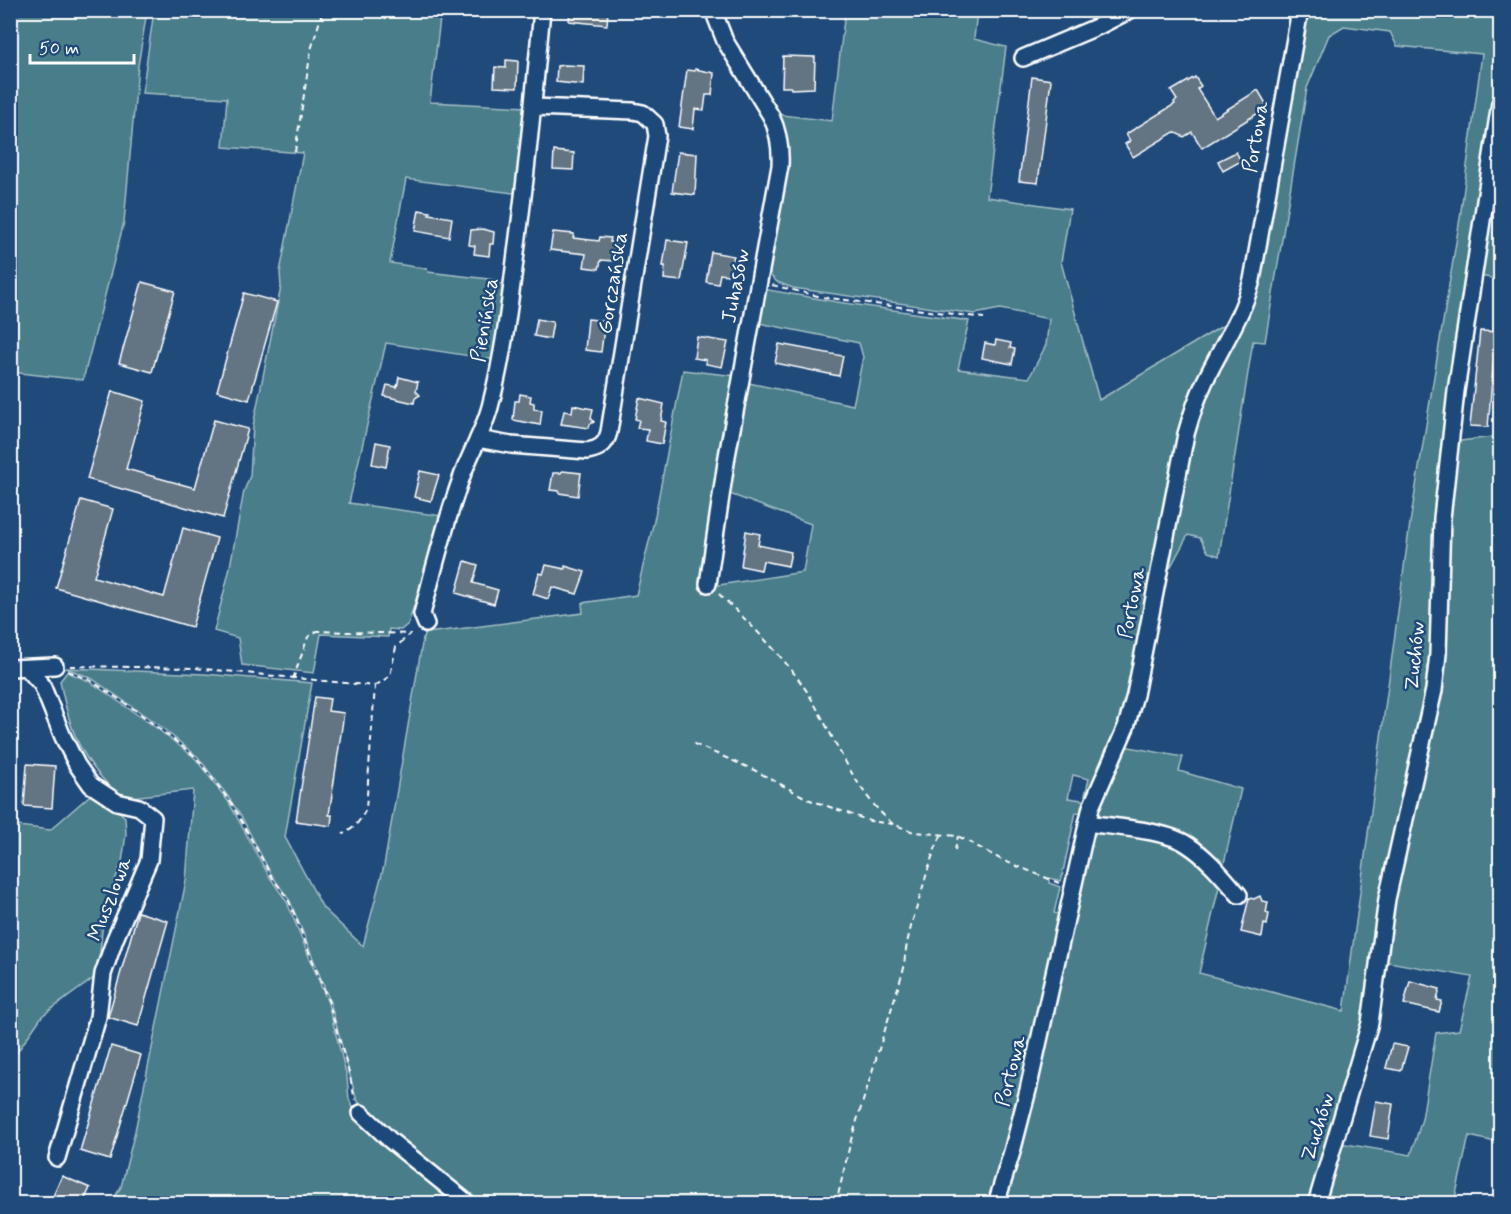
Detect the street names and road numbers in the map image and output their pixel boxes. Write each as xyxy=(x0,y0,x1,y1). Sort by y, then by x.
street label: Portowa xyxy=(1236,99,1276,175)
street label: Gorczańska xyxy=(591,230,635,336)
street label: Juhasów xyxy=(715,246,757,326)
street label: Pienińska xyxy=(465,276,505,364)
street label: Portowa xyxy=(1111,564,1153,641)
street label: Zuchów xyxy=(1398,620,1432,692)
street label: Muszlowa xyxy=(81,852,139,945)
street label: Portowa xyxy=(989,1032,1033,1109)
street label: Zuchów xyxy=(1294,1090,1342,1164)

